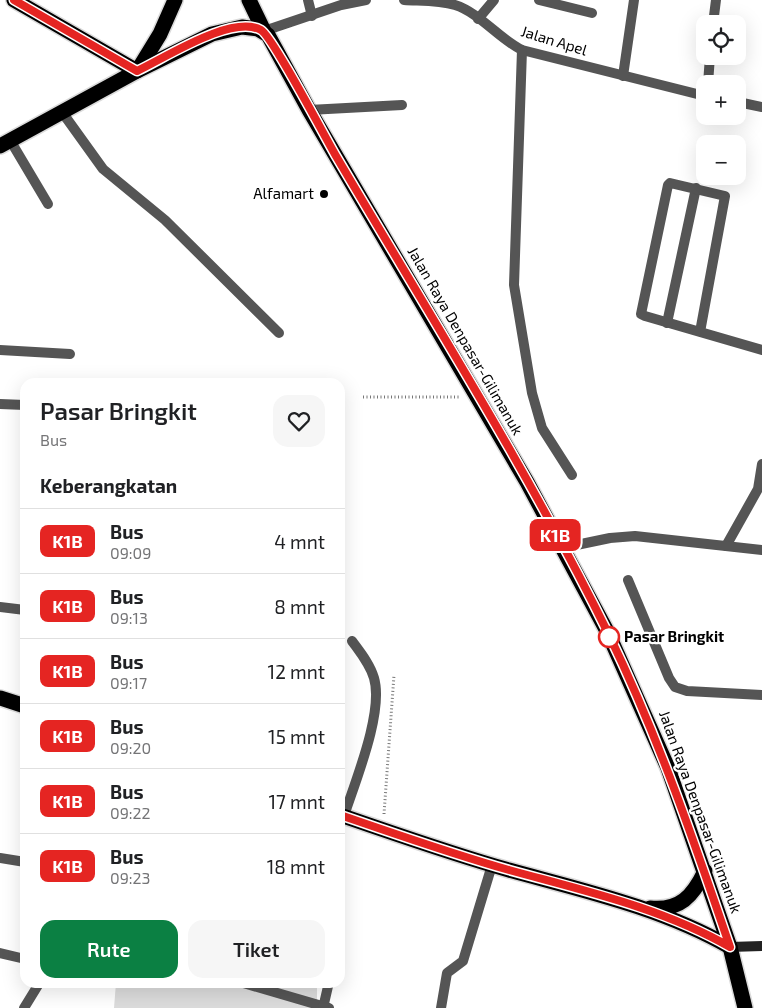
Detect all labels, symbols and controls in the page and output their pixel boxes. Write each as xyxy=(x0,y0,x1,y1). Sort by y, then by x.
map controls xyxy=(696,15,746,185)
button: locate xyxy=(696,15,746,65)
street label: Jalan Apel xyxy=(519,21,590,59)
button: + xyxy=(696,75,746,125)
button: − xyxy=(696,135,746,185)
place label: Alfamart xyxy=(253,184,314,202)
marker: Alfamart xyxy=(318,188,330,200)
street label: Jalan Raya Denpasar-Gilimanuk xyxy=(405,243,527,438)
button: heart xyxy=(273,395,325,447)
text: Pasar Bringkit xyxy=(40,396,197,425)
text: Bus xyxy=(40,430,67,449)
text: Keberangkatan xyxy=(40,474,177,497)
line badge: K1B xyxy=(526,519,584,551)
text: Bus xyxy=(110,520,144,543)
text: K1B xyxy=(540,524,570,546)
text: K1B xyxy=(52,530,83,552)
text: 4 mnt xyxy=(274,530,325,553)
text: 09:09 xyxy=(110,543,151,562)
text: Bus xyxy=(110,585,144,608)
text: K1B xyxy=(52,595,83,617)
text: 8 mnt xyxy=(274,595,325,618)
text: 09:13 xyxy=(110,608,148,627)
marker: Pasar Bringkit xyxy=(598,626,620,648)
place label: Pasar Bringkit xyxy=(624,627,724,645)
text: Bus xyxy=(110,650,144,673)
text: K1B xyxy=(52,660,83,682)
text: 12 mnt xyxy=(268,660,325,683)
text: 09:17 xyxy=(110,673,147,692)
street label: Jalan Raya Denpasar-Gilimanuk xyxy=(656,708,746,916)
text: Bus xyxy=(110,715,144,738)
text: K1B xyxy=(52,725,83,747)
text: 15 mnt xyxy=(268,725,325,748)
text: 09:20 xyxy=(110,738,151,757)
text: Bus xyxy=(110,780,144,803)
text: K1B xyxy=(52,790,83,812)
text: 17 mnt xyxy=(269,790,325,813)
text: 09:22 xyxy=(110,803,151,822)
text: Bus xyxy=(110,845,144,868)
text: K1B xyxy=(52,855,83,877)
text: 18 mnt xyxy=(267,855,325,878)
text: 09:23 xyxy=(110,868,150,887)
button: Rute xyxy=(40,920,178,978)
button: Tiket xyxy=(188,920,325,978)

